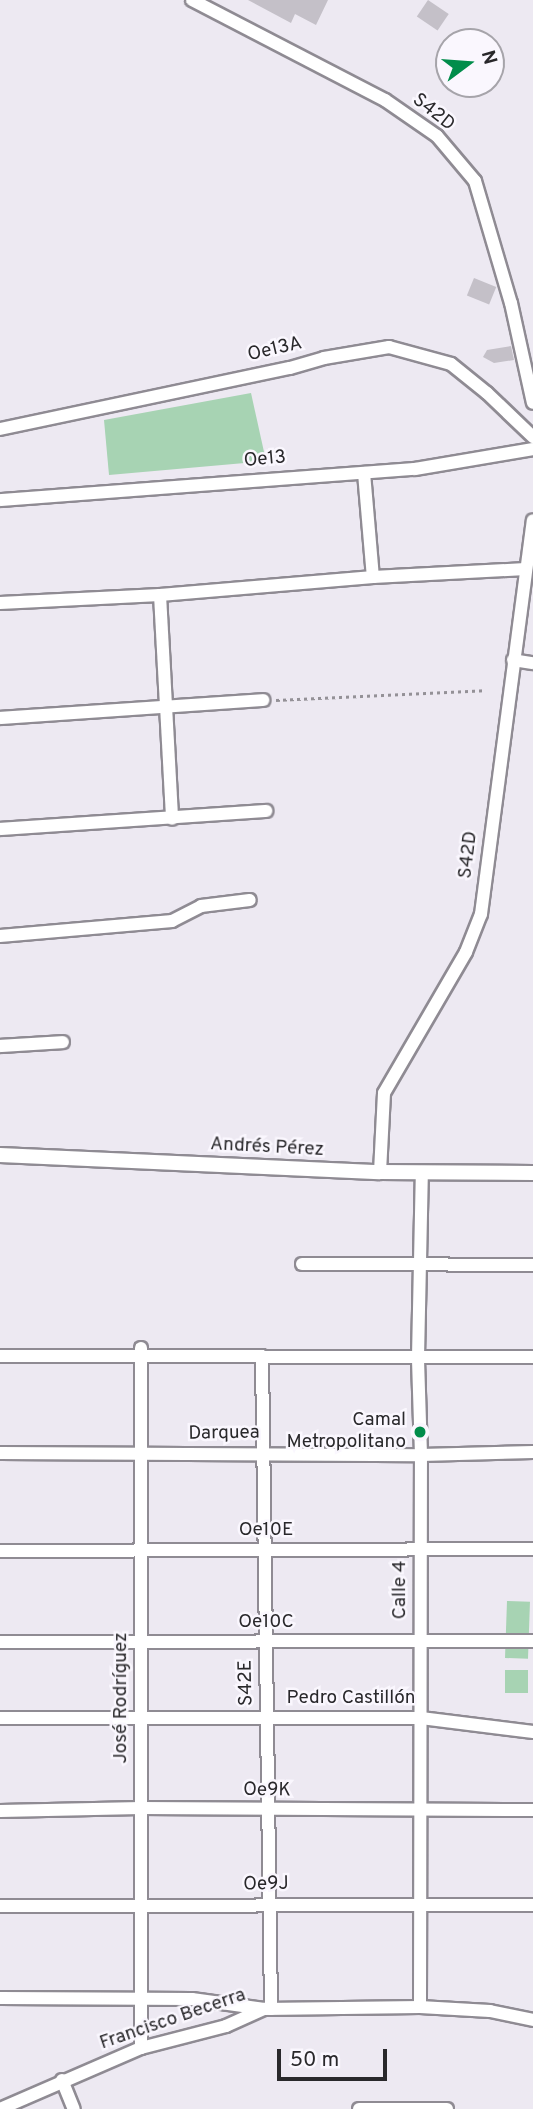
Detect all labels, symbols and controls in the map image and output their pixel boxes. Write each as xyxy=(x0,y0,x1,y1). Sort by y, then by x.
north arrow xyxy=(435,28,505,98)
text: N xyxy=(475,48,502,68)
street label: S42D xyxy=(407,89,459,137)
street label: Oe13A xyxy=(246,333,304,367)
street label: Oe13 xyxy=(243,447,287,473)
street label: S42D xyxy=(455,830,483,880)
street label: Andrés Pérez xyxy=(210,1134,324,1162)
place label: Camal Metropolitano xyxy=(287,1410,406,1454)
street label: Darquea xyxy=(188,1422,260,1446)
marker: Camal Metropolitano xyxy=(412,1424,428,1440)
street label: Oe10E xyxy=(239,1520,293,1542)
street label: Calle 4 xyxy=(390,1561,412,1619)
street label: Oe10C xyxy=(238,1612,294,1634)
street label: José Rodríguez xyxy=(111,1632,133,1764)
street label: S42E xyxy=(235,1660,259,1706)
street label: Pedro Castillón xyxy=(286,1688,416,1710)
street label: Oe9K xyxy=(243,1779,291,1803)
street label: Oe9J xyxy=(243,1873,289,1897)
street label: Francisco Becerra xyxy=(97,1984,249,2056)
scale bar xyxy=(281,2036,391,2080)
text: 50 m xyxy=(290,2047,339,2074)

